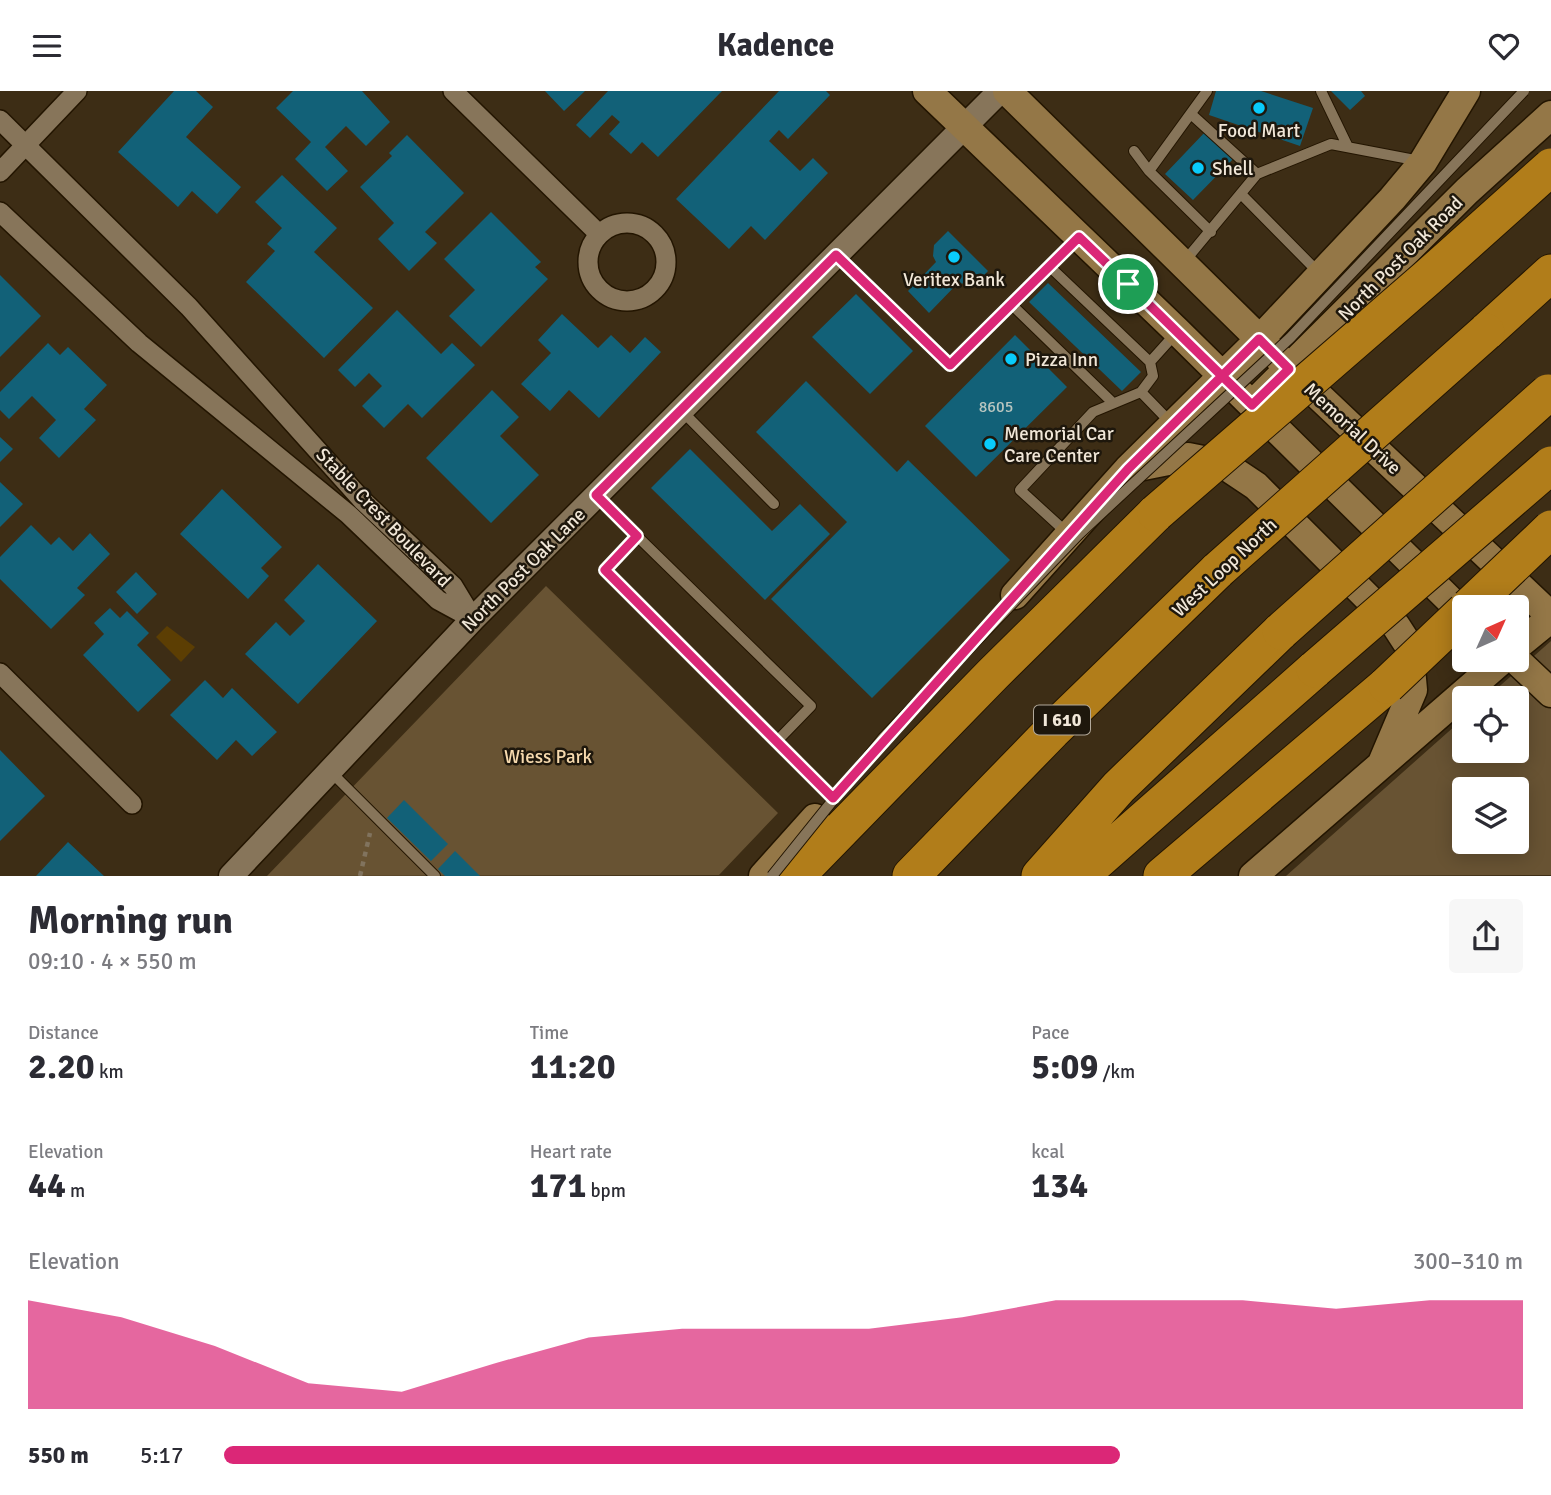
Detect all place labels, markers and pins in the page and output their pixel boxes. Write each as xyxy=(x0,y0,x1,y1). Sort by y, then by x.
marker: Food Mart xyxy=(1251,100,1267,116)
place label: Food Mart xyxy=(1218,119,1301,143)
place label: Shell xyxy=(1212,157,1253,181)
marker: Shell xyxy=(1190,160,1206,176)
marker: Veritex Bank xyxy=(946,249,962,265)
pin xyxy=(1098,254,1158,314)
place label: Veritex Bank xyxy=(903,268,1005,292)
place label: Pizza Inn xyxy=(1025,348,1098,372)
marker: Pizza Inn xyxy=(1003,351,1019,367)
place label: Memorial Car Care Center xyxy=(1004,422,1114,468)
marker: Memorial Car Care Center xyxy=(982,436,998,452)

